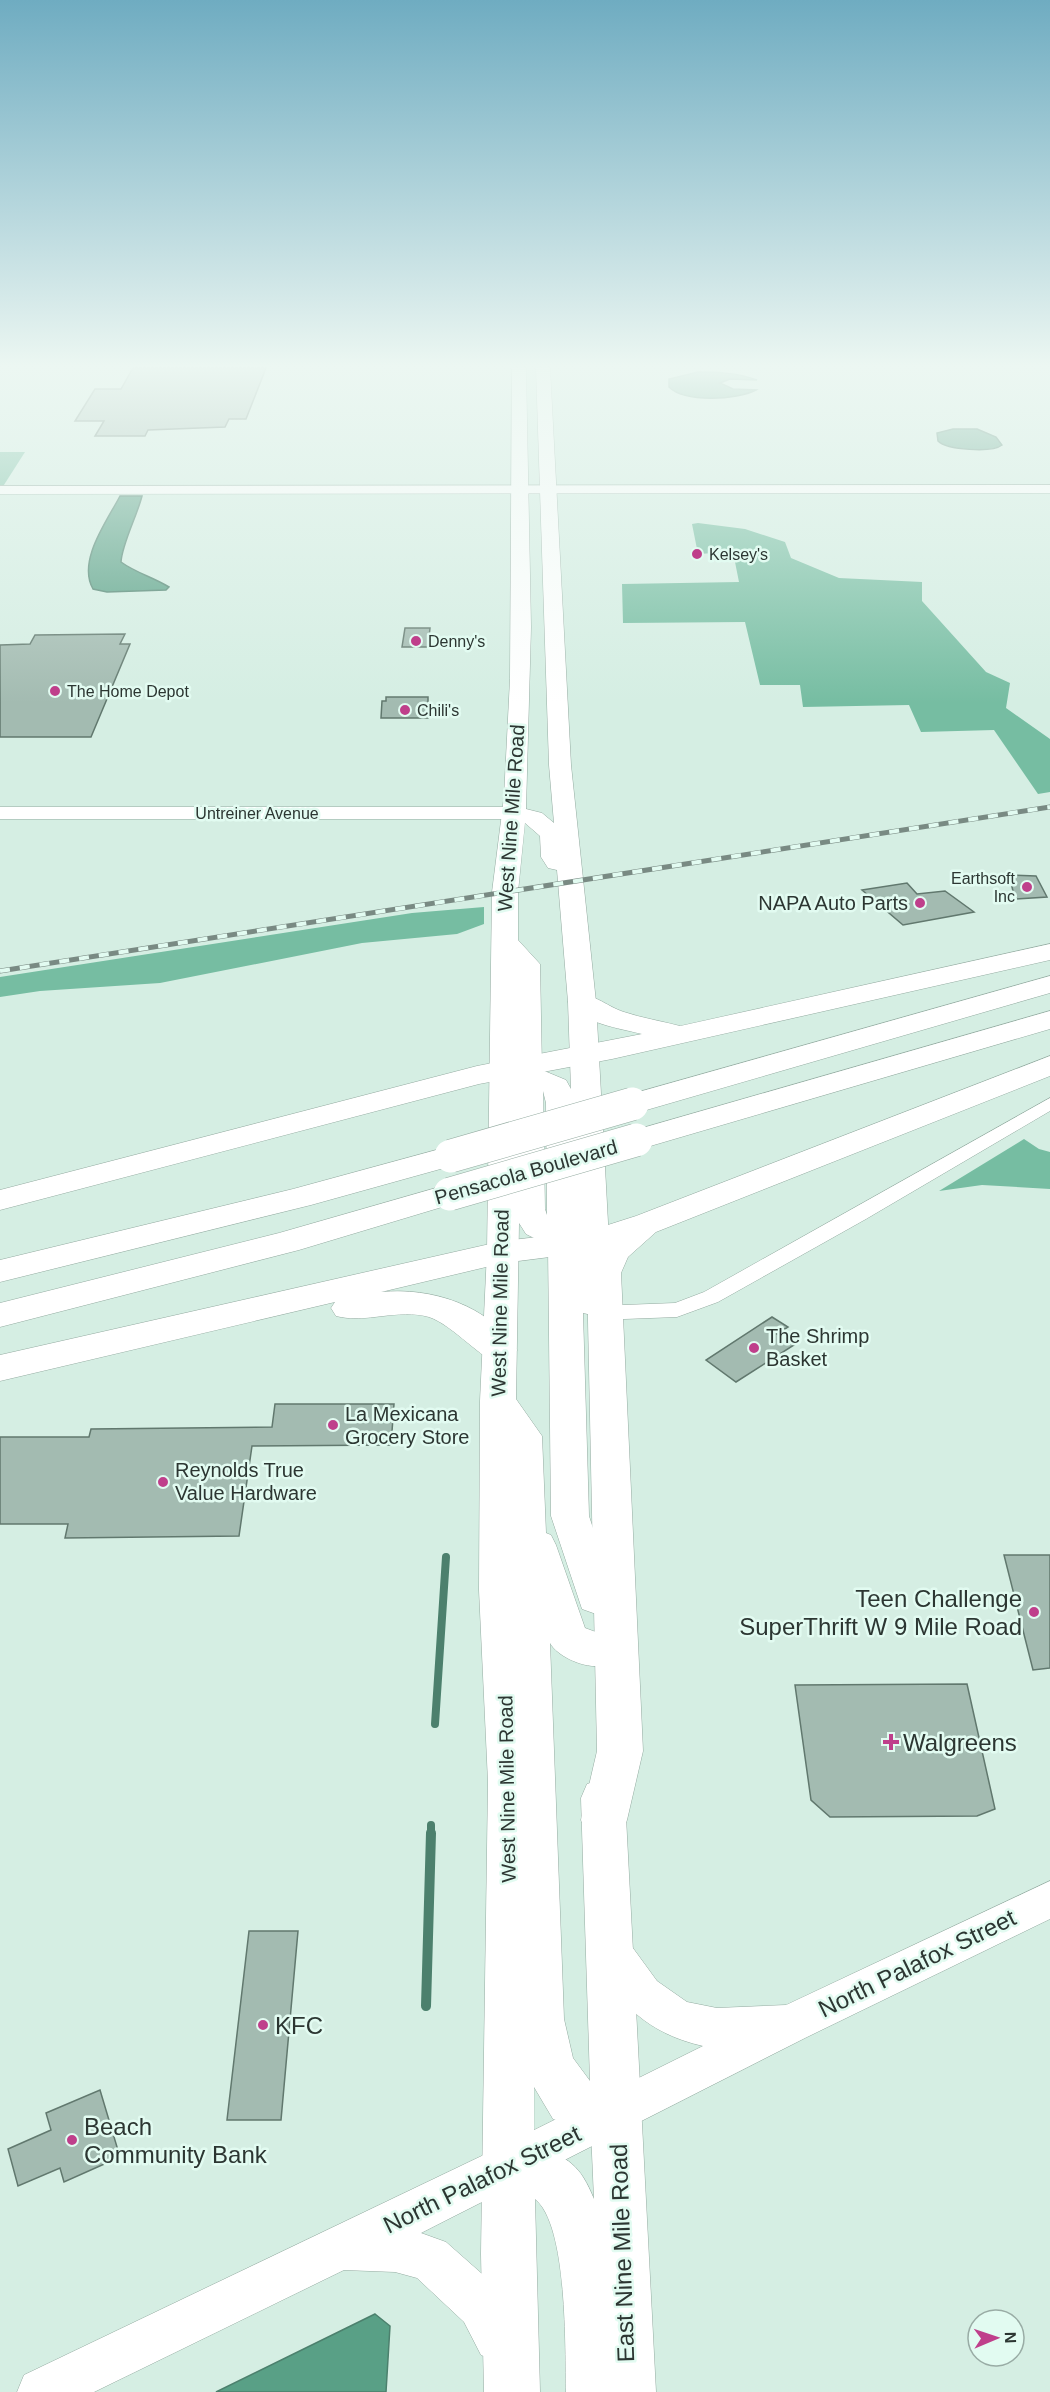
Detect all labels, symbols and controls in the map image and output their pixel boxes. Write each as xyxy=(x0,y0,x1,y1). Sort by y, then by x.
place label: Kelsey's xyxy=(709,546,768,563)
marker: Kelsey's xyxy=(690,547,704,561)
place label: Denny's xyxy=(428,633,485,650)
marker: Denny's xyxy=(409,634,423,648)
place label: The Home Depot xyxy=(67,683,189,700)
marker: The Home Depot xyxy=(48,684,62,698)
place label: Chili's xyxy=(417,702,459,719)
marker: Chili's xyxy=(398,703,412,717)
street label: West Nine Mile Road xyxy=(493,724,529,912)
street label: Untreiner Avenue xyxy=(195,805,319,822)
place label: Earthsoft Inc xyxy=(951,870,1016,905)
marker: Earthsoft Inc xyxy=(1020,880,1034,894)
place label: NAPA Auto Parts xyxy=(758,892,908,914)
marker: NAPA Auto Parts xyxy=(913,896,927,910)
street label: Pensacola Boulevard xyxy=(432,1135,620,1209)
street label: West Nine Mile Road xyxy=(487,1209,513,1397)
place label: The Shrimp Basket xyxy=(766,1325,869,1370)
marker: The Shrimp Basket xyxy=(747,1341,761,1355)
place label: La Mexicana Grocery Store xyxy=(345,1403,469,1448)
marker: La Mexicana Grocery Store xyxy=(326,1418,340,1432)
place label: Reynolds True Value Hardware xyxy=(175,1459,317,1504)
marker: Reynolds True Value Hardware xyxy=(156,1475,170,1489)
place label: Teen Challenge SuperThrift W 9 Mile Road xyxy=(739,1585,1022,1640)
marker: Teen Challenge SuperThrift W 9 Mile Road xyxy=(1027,1605,1041,1619)
street label: West Nine Mile Road xyxy=(494,1695,520,1883)
place label: Walgreens xyxy=(903,1729,1017,1756)
marker: Walgreens xyxy=(884,1735,898,1749)
street label: North Palafox Street xyxy=(814,1903,1020,2023)
place label: KFC xyxy=(275,2012,323,2039)
marker: KFC xyxy=(256,2018,270,2032)
place label: Beach Community Bank xyxy=(84,2113,268,2168)
street label: North Palafox Street xyxy=(379,2119,585,2239)
marker: Beach Community Bank xyxy=(65,2133,79,2147)
street label: East Nine Mile Road xyxy=(605,2143,639,2363)
north arrow xyxy=(966,2308,1026,2368)
text: N xyxy=(1002,2331,1019,2344)

